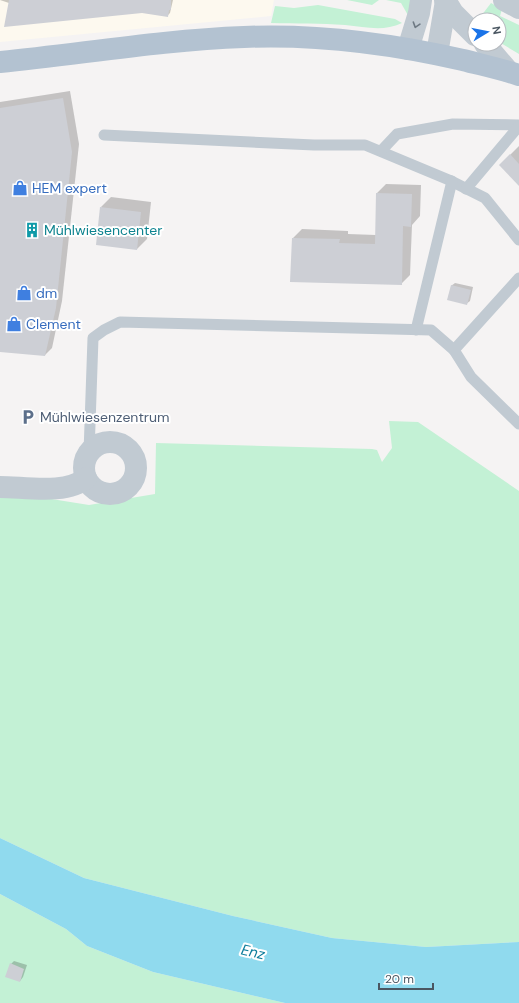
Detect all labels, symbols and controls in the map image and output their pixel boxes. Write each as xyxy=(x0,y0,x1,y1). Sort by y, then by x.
north arrow xyxy=(467,12,507,52)
one-way arrow xyxy=(412,21,420,28)
text: N xyxy=(489,25,504,35)
shop icon: HEM expert xyxy=(11,179,29,197)
place label: HEM expert xyxy=(32,179,107,197)
building icon: Mühlwiesencenter xyxy=(23,221,41,239)
place label: Mühlwiesencenter xyxy=(44,221,162,239)
shop icon: dm xyxy=(15,284,33,302)
place label: dm xyxy=(36,284,57,302)
shop icon: Clement xyxy=(5,315,23,333)
place label: Clement xyxy=(26,315,81,333)
parking icon: Mühlwiesenzentrum xyxy=(19,408,37,426)
place label: Mühlwiesenzentrum xyxy=(40,408,170,426)
water label: Enz xyxy=(239,940,267,964)
scale bar xyxy=(379,965,433,991)
text: 20 m xyxy=(385,971,414,987)

